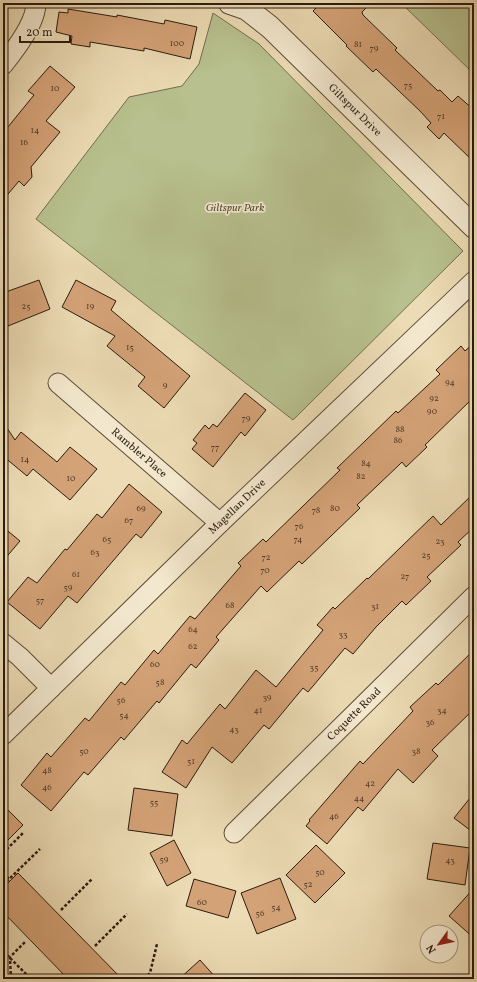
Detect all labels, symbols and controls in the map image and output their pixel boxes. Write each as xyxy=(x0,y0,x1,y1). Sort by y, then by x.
scale bar xyxy=(20,18,70,44)
text: 20 m xyxy=(26,25,53,41)
house number: 100 xyxy=(170,37,185,50)
house number: 81 xyxy=(354,38,362,51)
house number: 79 xyxy=(370,42,379,55)
house number: 75 xyxy=(404,79,412,92)
street label: Giltspur Drive xyxy=(325,80,385,140)
house number: 10 xyxy=(51,82,60,95)
house number: 71 xyxy=(437,110,445,123)
house number: 14 xyxy=(31,124,39,137)
house number: 16 xyxy=(20,136,28,149)
park label: Giltspur Park xyxy=(206,201,264,216)
house number: 25 xyxy=(21,300,31,313)
house number: 19 xyxy=(86,300,94,313)
house number: 15 xyxy=(126,341,134,354)
house number: 94 xyxy=(445,376,455,389)
house number: 9 xyxy=(163,379,168,392)
house number: 92 xyxy=(429,392,439,405)
house number: 90 xyxy=(427,405,438,418)
house number: 79 xyxy=(242,412,251,425)
house number: 88 xyxy=(395,423,405,436)
street label: Rambler Place xyxy=(108,425,170,481)
house number: 86 xyxy=(393,434,403,447)
house number: 77 xyxy=(211,441,219,454)
house number: 14 xyxy=(21,453,29,466)
house number: 84 xyxy=(361,457,371,470)
house number: 82 xyxy=(356,470,366,483)
house number: 10 xyxy=(67,472,76,485)
street label: Magellan Drive xyxy=(205,476,269,538)
house number: 69 xyxy=(136,502,146,515)
house number: 80 xyxy=(330,502,341,515)
house number: 78 xyxy=(312,504,321,517)
house number: 67 xyxy=(125,514,133,527)
house number: 76 xyxy=(295,520,304,533)
house number: 65 xyxy=(103,533,111,546)
house number: 74 xyxy=(294,533,302,546)
house number: 23 xyxy=(435,535,445,548)
house number: 63 xyxy=(90,546,100,559)
house number: 25 xyxy=(421,549,431,562)
house number: 72 xyxy=(261,551,271,564)
house number: 70 xyxy=(260,564,270,577)
house number: 61 xyxy=(72,568,80,581)
house number: 27 xyxy=(401,570,409,583)
house number: 59 xyxy=(64,581,73,594)
house number: 57 xyxy=(36,594,44,607)
house number: 68 xyxy=(225,599,235,612)
house number: 31 xyxy=(371,600,379,613)
house number: 64 xyxy=(188,623,198,636)
house number: 33 xyxy=(338,628,348,641)
house number: 62 xyxy=(188,640,198,653)
house number: 60 xyxy=(150,658,161,671)
house number: 35 xyxy=(310,661,318,674)
house number: 58 xyxy=(156,676,165,689)
street label: Coquette Road xyxy=(324,684,385,744)
house number: 39 xyxy=(262,691,272,704)
house number: 56 xyxy=(117,694,126,707)
house number: 41 xyxy=(254,704,262,717)
house number: 34 xyxy=(437,704,447,717)
house number: 54 xyxy=(119,709,129,722)
house number: 36 xyxy=(425,716,435,729)
house number: 43 xyxy=(229,723,239,736)
house number: 50 xyxy=(79,745,89,758)
house number: 38 xyxy=(411,745,421,758)
house number: 51 xyxy=(187,755,195,768)
house number: 48 xyxy=(42,764,52,777)
house number: 42 xyxy=(365,777,375,790)
house number: 46 xyxy=(42,781,52,794)
house number: 44 xyxy=(354,792,364,805)
house number: 55 xyxy=(150,796,158,809)
house number: 46 xyxy=(329,810,339,823)
house number: 59 xyxy=(160,853,169,866)
house number: 43 xyxy=(445,854,455,867)
house number: 50 xyxy=(315,866,325,879)
house number: 52 xyxy=(303,878,313,891)
house number: 60 xyxy=(197,896,208,909)
house number: 54 xyxy=(271,901,281,914)
house number: 56 xyxy=(256,907,265,920)
north arrow xyxy=(419,924,459,964)
text: N xyxy=(423,941,440,956)

